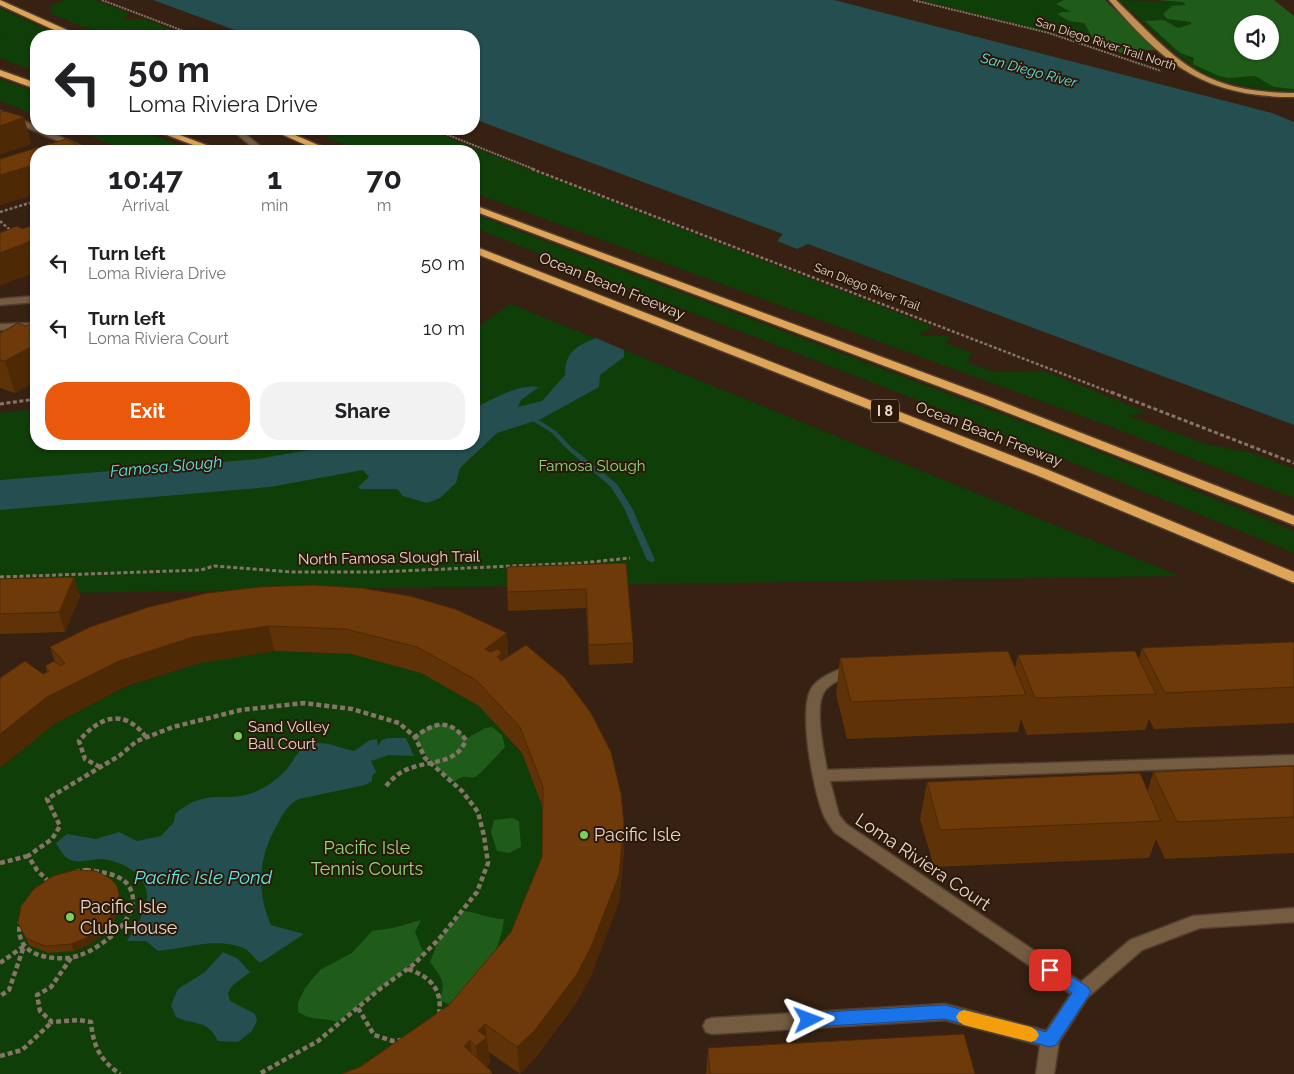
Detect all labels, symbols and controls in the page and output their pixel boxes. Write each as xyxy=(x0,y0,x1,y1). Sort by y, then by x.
street label: San Diego River Trail North xyxy=(1034,15,1178,73)
map controls xyxy=(1234,15,1279,60)
button: sound xyxy=(1234,15,1279,60)
text: 50 m xyxy=(128,49,210,90)
water label: San Diego River xyxy=(978,49,1080,91)
icon: left xyxy=(45,50,110,115)
text: Loma Riviera Drive xyxy=(128,91,318,117)
text: 10:47 xyxy=(108,161,183,196)
text: 1 xyxy=(267,161,282,196)
text: 70 xyxy=(367,161,402,196)
text: Arrival xyxy=(122,196,169,215)
text: min xyxy=(261,196,288,215)
text: m xyxy=(377,196,392,215)
text: Turn left xyxy=(88,242,165,264)
icon: left xyxy=(45,249,73,277)
street label: Ocean Beach Freeway xyxy=(537,249,687,323)
text: 50 m xyxy=(421,252,465,274)
street label: San Diego River Trail xyxy=(812,260,923,314)
text: Loma Riviera Drive xyxy=(88,264,226,283)
text: Turn left xyxy=(88,307,165,329)
icon: left xyxy=(45,314,73,342)
text: 10 m xyxy=(423,317,465,339)
text: Loma Riviera Court xyxy=(88,329,229,348)
button: Exit xyxy=(45,382,250,440)
button: Share xyxy=(260,382,465,440)
street label: Ocean Beach Freeway xyxy=(913,398,1065,470)
road number: I 8 xyxy=(871,400,899,422)
water label: Famosa Slough xyxy=(109,452,223,481)
park label: Famosa Slough xyxy=(538,457,646,475)
street label: North Famosa Slough Trail xyxy=(298,547,481,569)
place label: Sand Volley Ball Court xyxy=(248,718,330,753)
marker: Sand Volley Ball Court xyxy=(232,730,244,742)
street label: Loma Riviera Court xyxy=(852,809,995,915)
place label: Pacific Isle xyxy=(594,824,681,845)
marker: Pacific Isle xyxy=(578,829,590,841)
park label: Pacific Isle Tennis Courts xyxy=(311,837,424,879)
water label: Pacific Isle Pond xyxy=(134,866,273,888)
place label: Pacific Isle Club House xyxy=(80,896,178,938)
marker: Pacific Isle Club House xyxy=(64,911,76,923)
pin xyxy=(1029,949,1071,991)
icon: arrive xyxy=(1036,956,1064,984)
position arrow xyxy=(782,993,834,1045)

